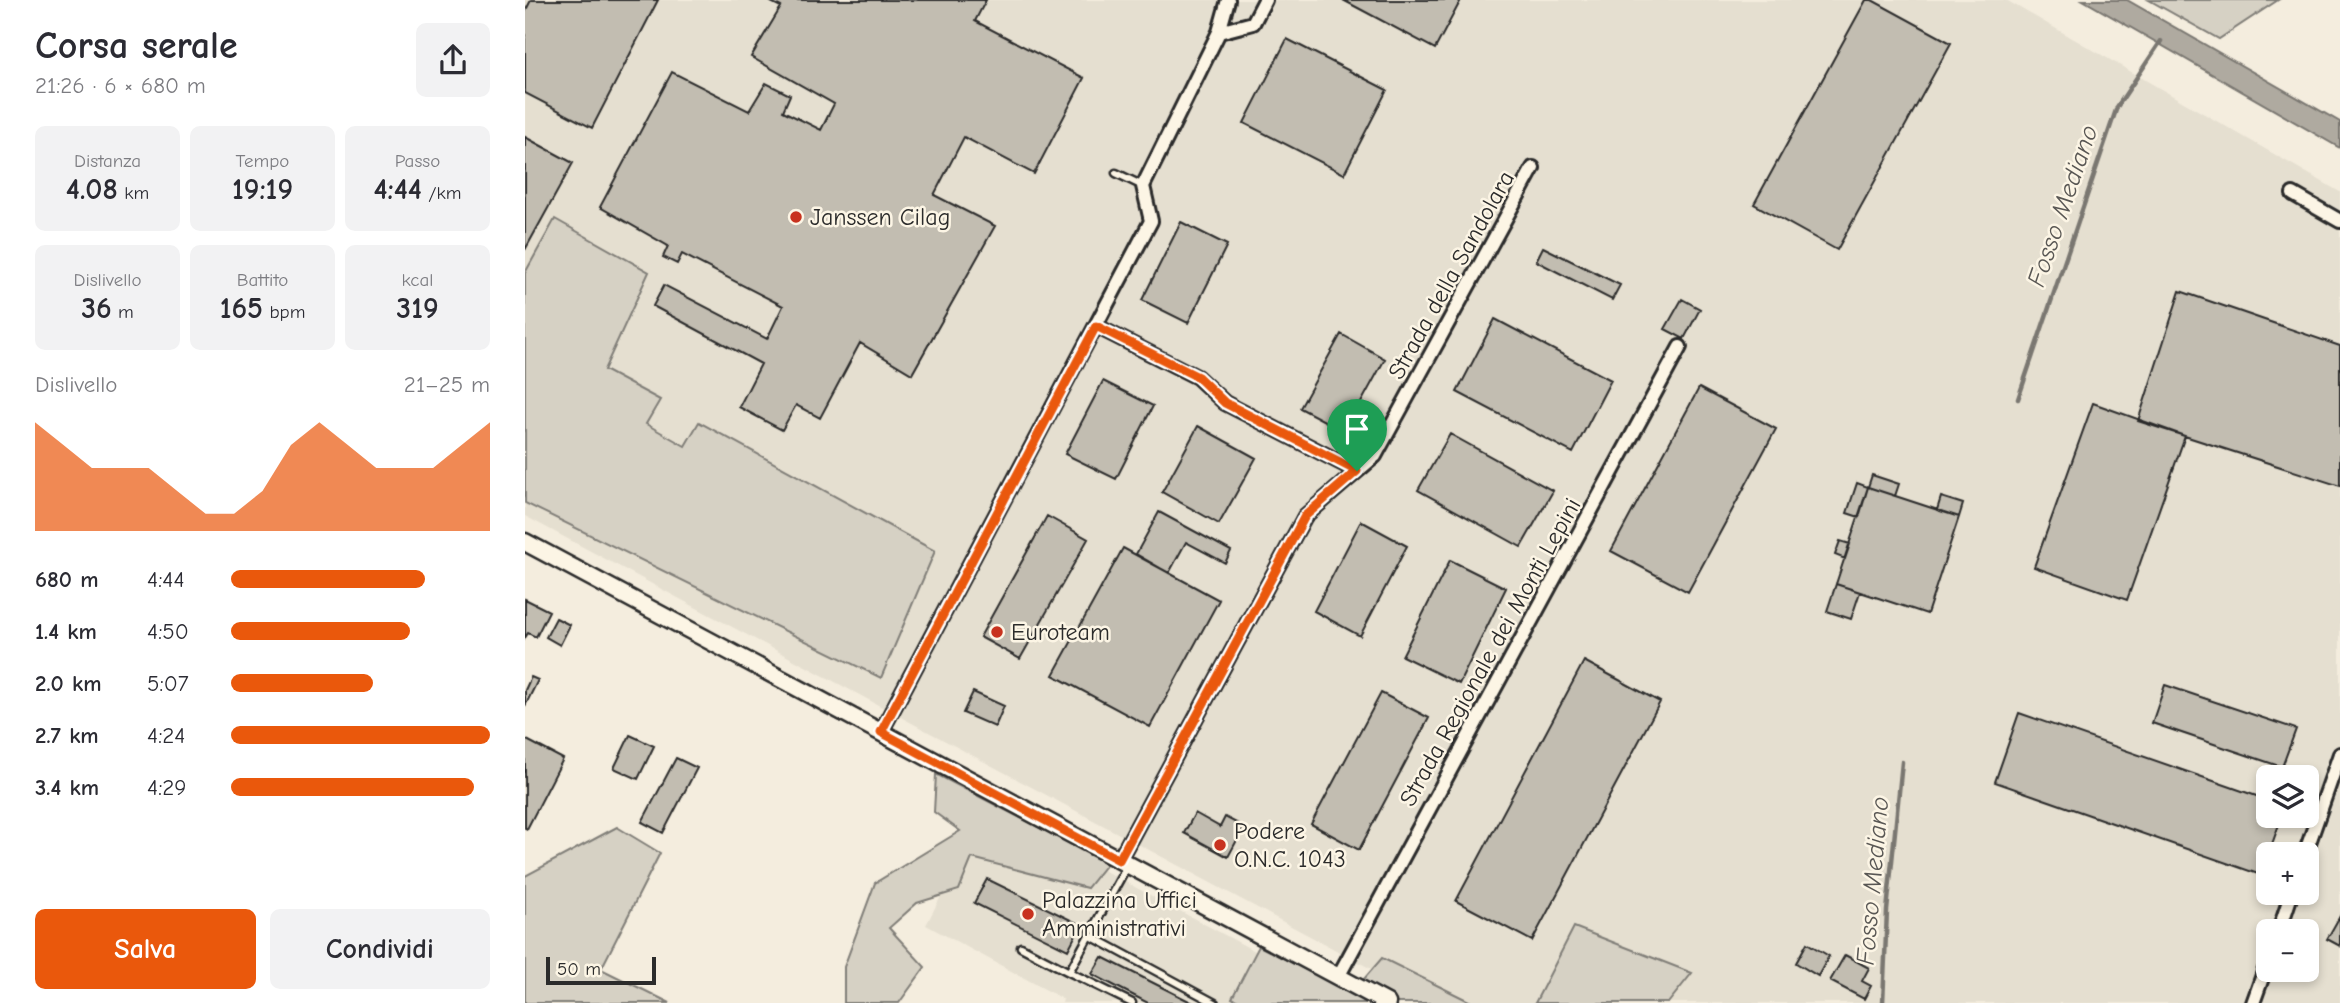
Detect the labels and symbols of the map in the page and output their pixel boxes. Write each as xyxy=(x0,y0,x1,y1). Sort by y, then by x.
water label: Fosso Mediano xyxy=(2021,121,2105,291)
street label: Strada della Sandolara xyxy=(1382,166,1520,384)
place label: Janssen Cilag xyxy=(810,203,950,231)
marker: Janssen Cilag xyxy=(788,209,804,225)
pin xyxy=(1327,399,1387,471)
street label: Strada Regionale dei Monti Lepini xyxy=(1393,493,1587,811)
place label: Euroteam xyxy=(1011,618,1110,646)
marker: Euroteam xyxy=(989,624,1005,640)
water label: Fosso Mediano xyxy=(1851,796,1895,966)
place label: Podere O.N.C. 1043 xyxy=(1234,817,1346,873)
marker: Podere O.N.C. 1043 xyxy=(1212,837,1228,853)
place label: Palazzina Uffici Amministrativi xyxy=(1042,886,1197,942)
marker: Palazzina Uffici Amministrativi xyxy=(1020,906,1036,922)
scale bar xyxy=(546,954,656,986)

